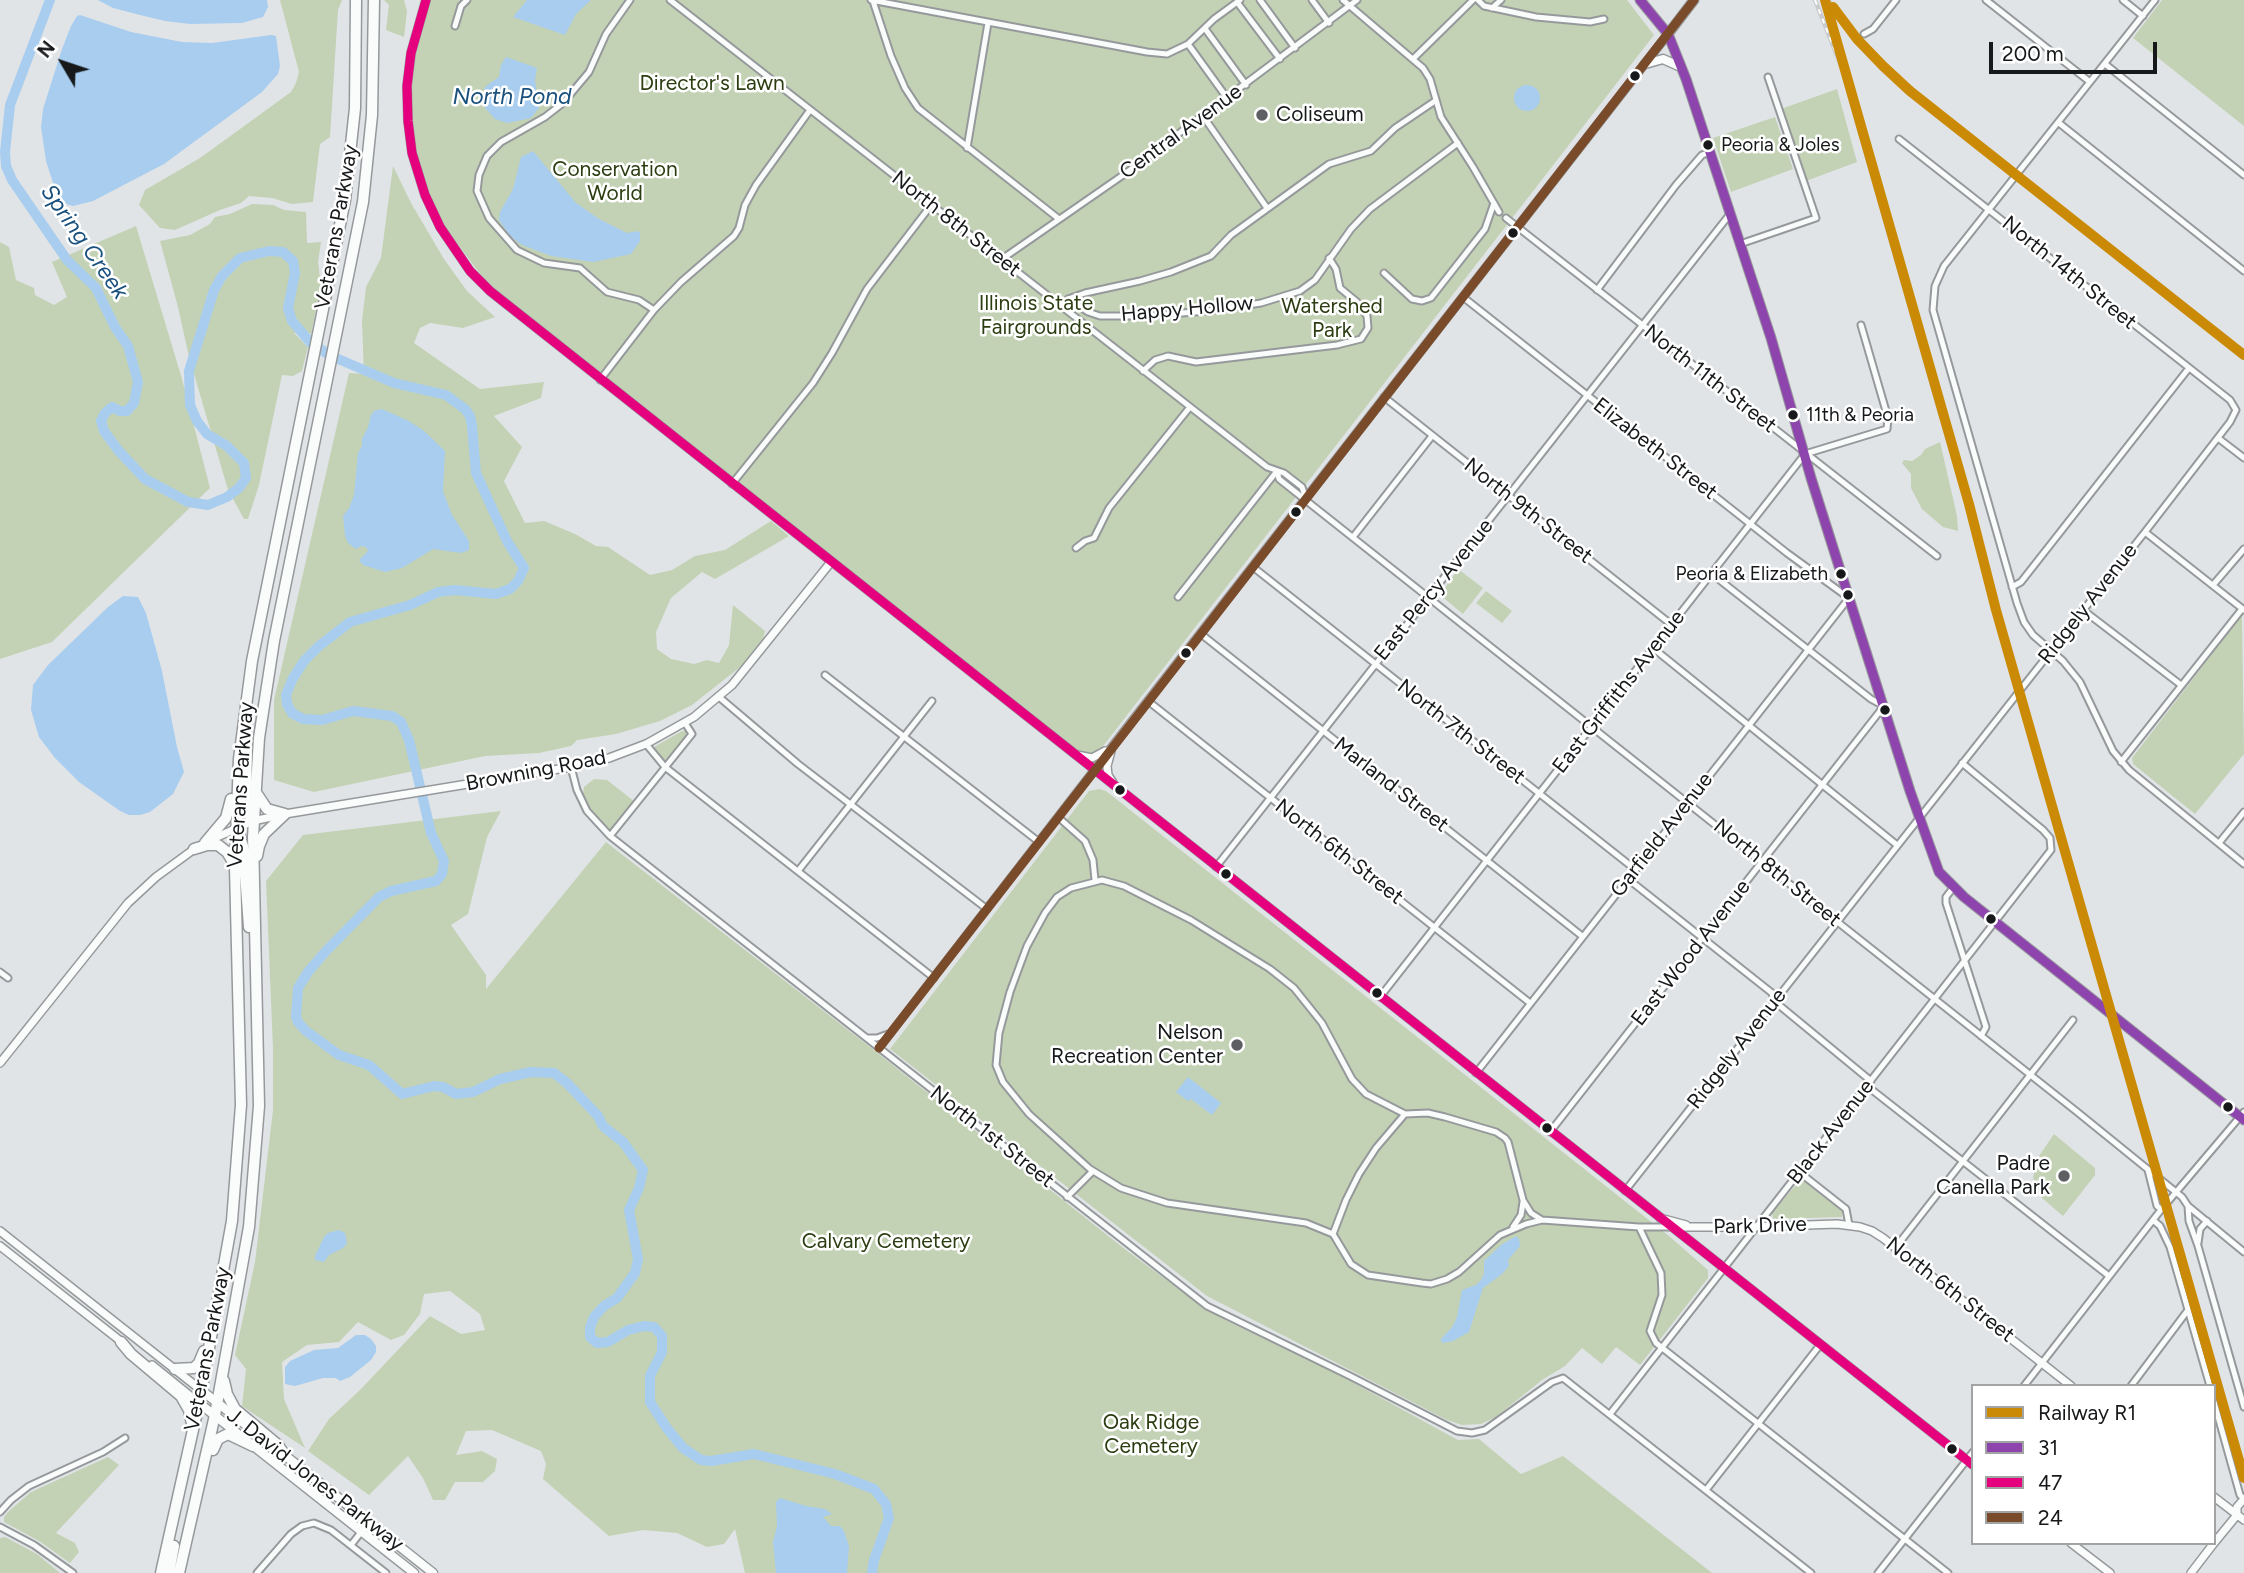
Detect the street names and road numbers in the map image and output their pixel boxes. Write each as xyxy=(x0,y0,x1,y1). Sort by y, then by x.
street label: Central Avenue xyxy=(1115,79,1247,185)
street label: Veterans Parkway xyxy=(310,143,364,311)
street label: North 8th Street xyxy=(886,166,1026,282)
street label: North 14th Street xyxy=(1997,211,2141,335)
street label: Happy Hollow xyxy=(1120,291,1254,327)
street label: North 11th Street xyxy=(1639,319,1781,439)
street label: Elizabeth Street xyxy=(1588,393,1722,505)
street label: North 9th Street xyxy=(1459,453,1597,569)
street label: East Percy Avenue xyxy=(1369,514,1499,666)
street label: Ridgely Avenue xyxy=(2033,539,2143,669)
street label: East Griffiths Avenue xyxy=(1548,605,1690,779)
street label: North 7th Street xyxy=(1392,674,1530,790)
street label: Veterans Parkway xyxy=(223,701,259,869)
street label: Marland Street xyxy=(1329,732,1453,838)
street label: Browning Road xyxy=(464,745,608,797)
street label: Garfield Avenue xyxy=(1606,768,1718,902)
street label: North 6th Street xyxy=(1270,794,1408,910)
street label: North 8th Street xyxy=(1708,814,1846,932)
street label: East Wood Avenue xyxy=(1626,875,1756,1031)
street label: Ridgely Avenue xyxy=(1682,984,1792,1114)
street label: Black Avenue xyxy=(1782,1075,1880,1189)
street label: North 1st Street xyxy=(925,1081,1059,1193)
street label: Park Drive xyxy=(1713,1212,1807,1240)
street label: North 6th Street xyxy=(1881,1232,2019,1348)
street label: Veterans Parkway xyxy=(180,1265,236,1433)
street label: J. David Jones Parkway xyxy=(222,1403,408,1557)

